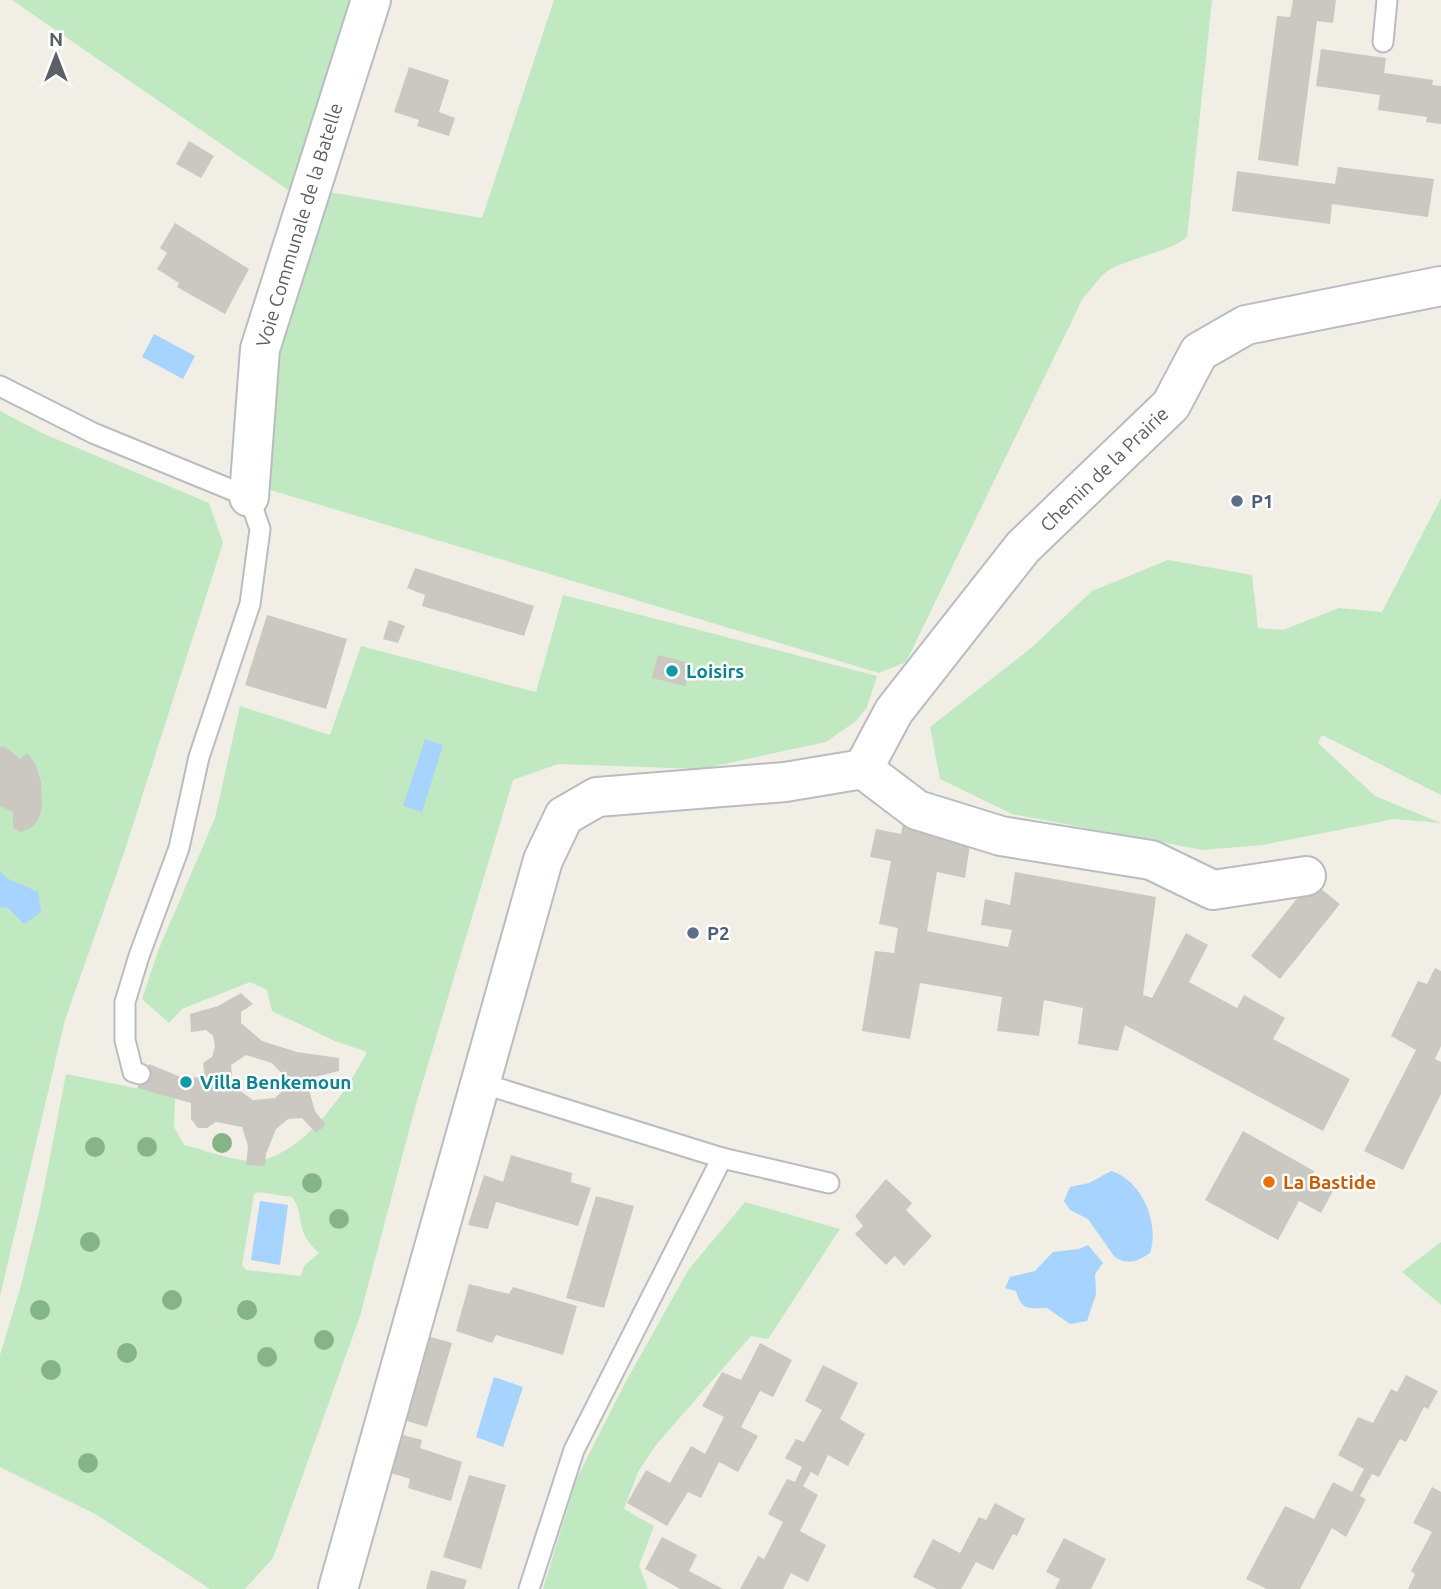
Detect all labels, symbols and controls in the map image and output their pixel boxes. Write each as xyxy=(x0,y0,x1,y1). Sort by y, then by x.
north arrow xyxy=(21,21,91,91)
text: N xyxy=(49,28,63,50)
street label: Voie Communale de la Batelle xyxy=(251,100,347,350)
street label: Chemin de la Prairie xyxy=(1035,402,1173,536)
place label: P1 xyxy=(1251,490,1274,512)
marker: P1 xyxy=(1229,493,1245,509)
place label: Loisirs xyxy=(686,660,744,682)
marker: Loisirs xyxy=(664,663,680,679)
place label: P2 xyxy=(707,922,730,944)
marker: P2 xyxy=(685,925,701,941)
place label: Villa Benkemoun xyxy=(200,1071,351,1093)
marker: Villa Benkemoun xyxy=(178,1074,194,1090)
place label: La Bastide xyxy=(1283,1171,1376,1193)
marker: La Bastide xyxy=(1261,1174,1277,1190)

